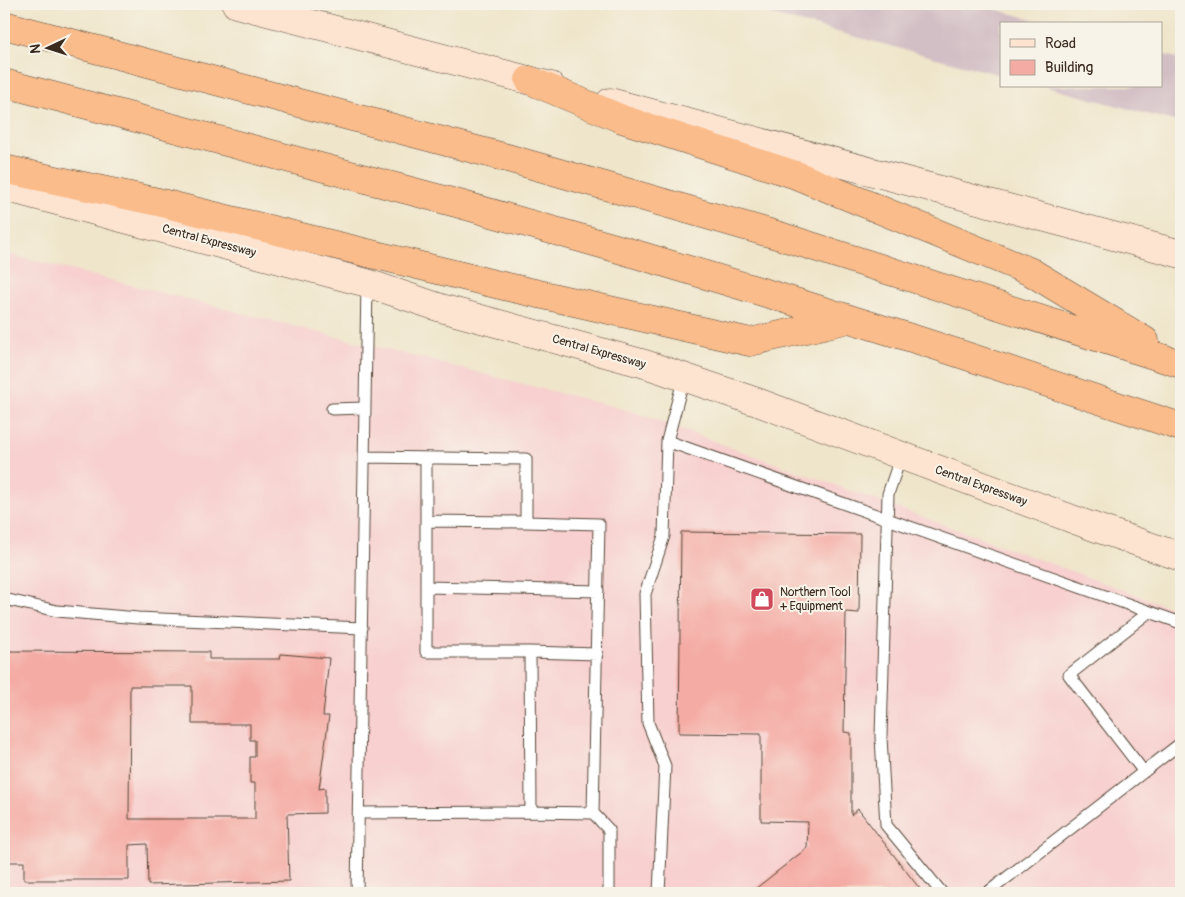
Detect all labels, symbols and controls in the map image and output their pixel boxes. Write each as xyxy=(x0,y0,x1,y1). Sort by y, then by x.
north arrow xyxy=(22,22,72,72)
legend xyxy=(1000,22,1162,88)
text: Road xyxy=(1045,34,1076,53)
text: N xyxy=(27,44,44,54)
text: Building xyxy=(1045,58,1093,77)
street label: Central Expressway xyxy=(160,221,258,261)
street label: Central Expressway xyxy=(550,331,648,373)
street label: Central Expressway xyxy=(933,462,1029,510)
place label: Northern Tool + Equipment xyxy=(779,585,851,614)
shop icon: Northern Tool + Equipment xyxy=(749,586,775,612)

